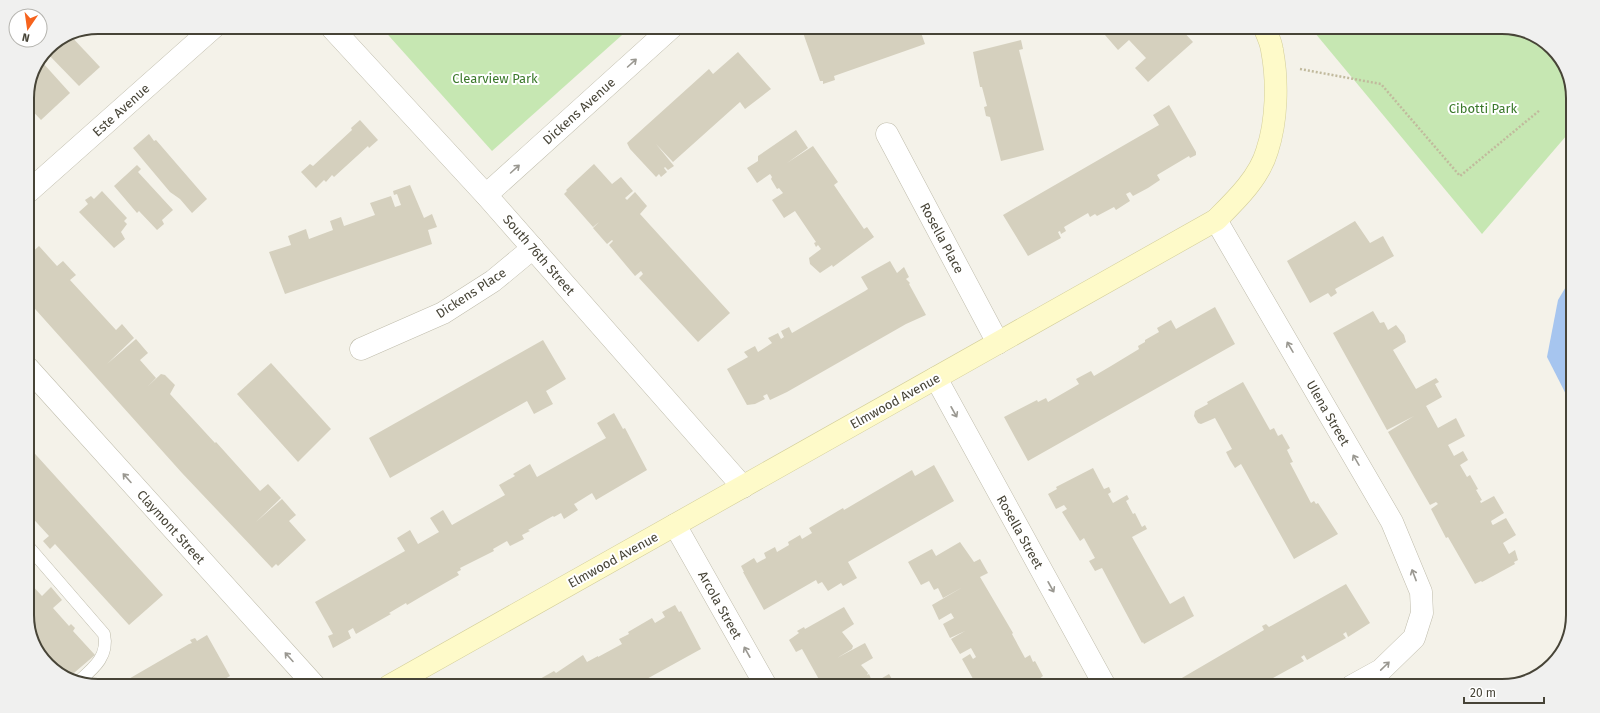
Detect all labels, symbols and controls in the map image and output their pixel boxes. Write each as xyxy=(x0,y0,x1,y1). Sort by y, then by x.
north arrow xyxy=(8,8,48,48)
text: N xyxy=(21,30,31,44)
one-way arrow xyxy=(627,58,637,68)
park label: Clearview Park xyxy=(452,71,538,86)
street label: Dickens Avenue xyxy=(540,75,618,147)
street label: Este Avenue xyxy=(90,81,152,139)
park label: Cibotti Park xyxy=(1449,101,1518,116)
one-way arrow xyxy=(510,165,520,174)
street label: Rosella Place xyxy=(917,200,967,276)
street label: South 76th Street xyxy=(500,212,578,298)
street label: Dickens Place xyxy=(433,265,509,321)
one-way arrow xyxy=(1286,341,1294,353)
street label: Elmwood Avenue xyxy=(847,370,943,432)
street label: Ulena Street xyxy=(1303,378,1353,449)
one-way arrow xyxy=(951,406,959,418)
one-way arrow xyxy=(1351,454,1359,466)
one-way arrow xyxy=(122,472,131,483)
street label: Claymont Street xyxy=(134,487,208,567)
street label: Rosella Street xyxy=(994,493,1047,572)
street label: Elmwood Avenue xyxy=(565,529,661,591)
street label: Arcola Street xyxy=(695,568,745,642)
one-way arrow xyxy=(1410,570,1418,582)
one-way arrow xyxy=(1048,581,1055,593)
one-way arrow xyxy=(742,646,750,658)
one-way arrow xyxy=(284,652,293,663)
one-way arrow xyxy=(1380,661,1390,671)
scale bar xyxy=(1464,679,1544,705)
text: 20 m xyxy=(1470,686,1496,700)

